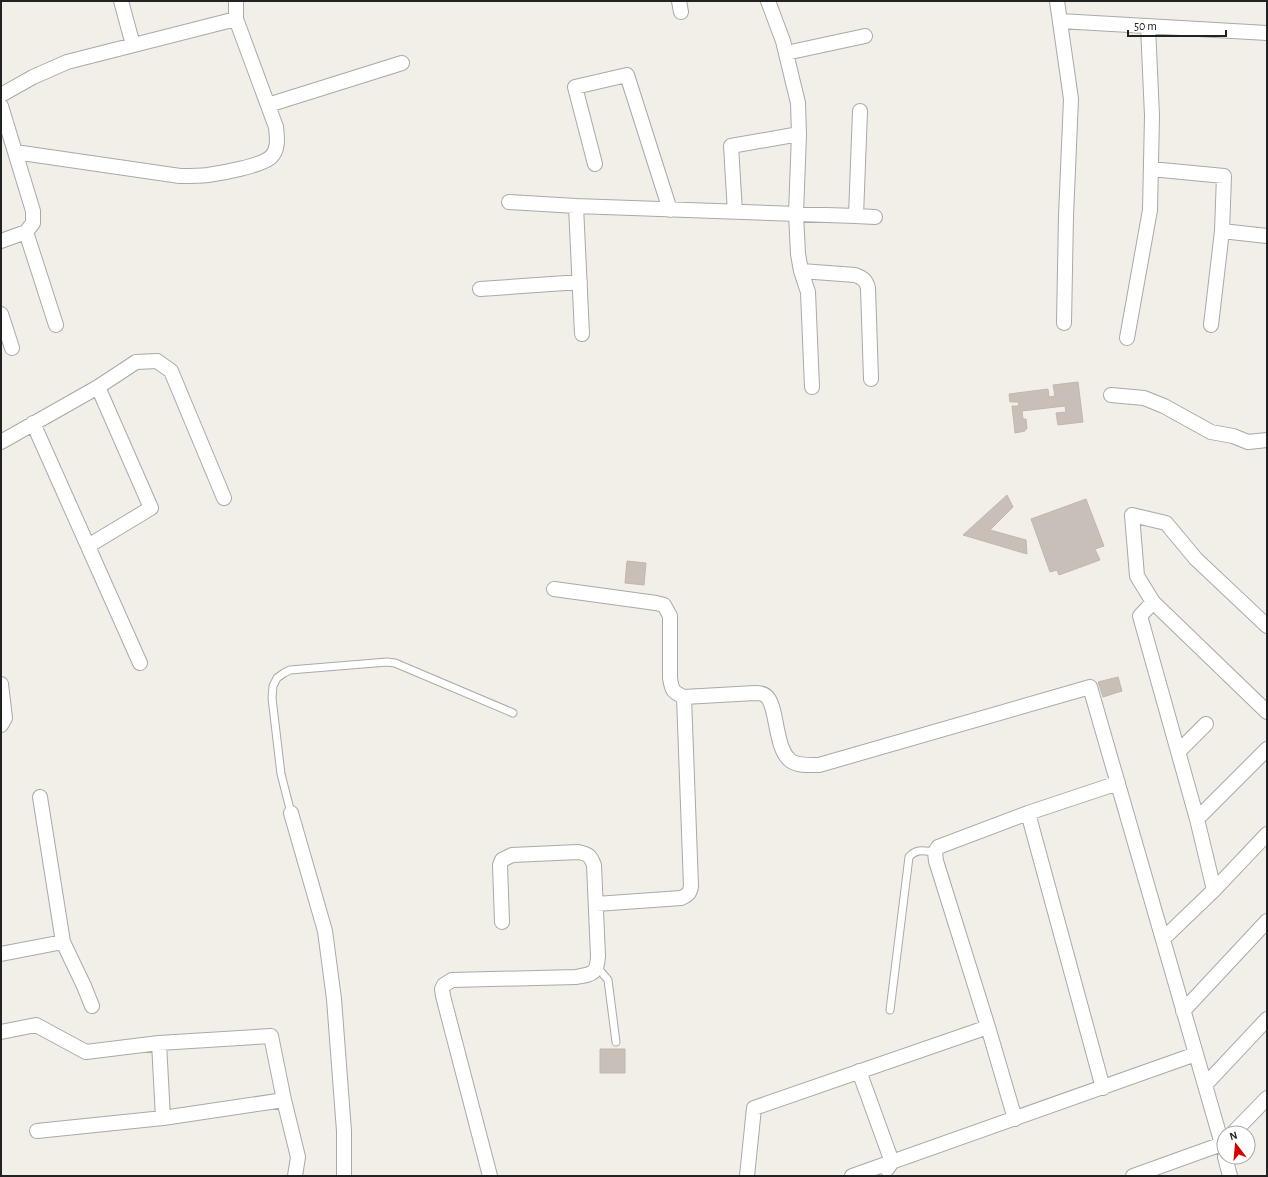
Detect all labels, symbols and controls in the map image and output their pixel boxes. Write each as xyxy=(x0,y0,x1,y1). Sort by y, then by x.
scale bar xyxy=(1128,12,1226,38)
text: 50 m xyxy=(1134,20,1157,32)
north arrow xyxy=(1216,1125,1256,1165)
text: N xyxy=(1228,1130,1239,1142)

